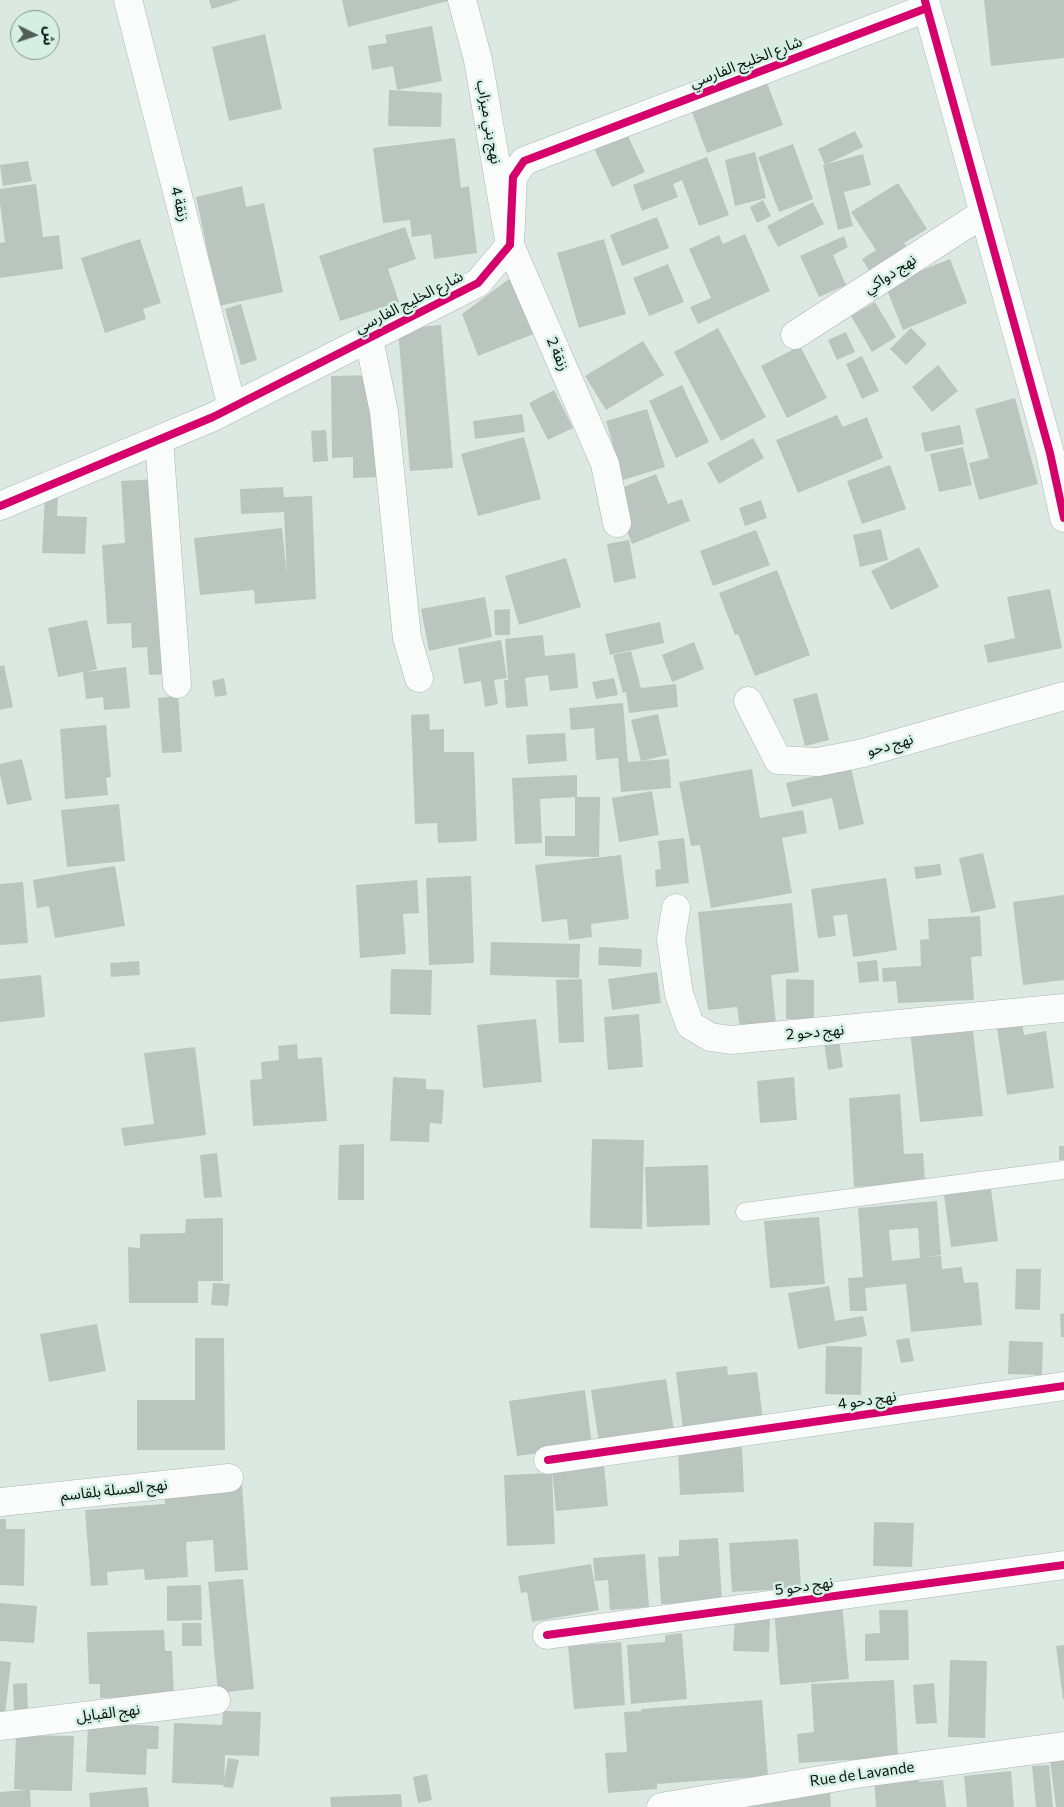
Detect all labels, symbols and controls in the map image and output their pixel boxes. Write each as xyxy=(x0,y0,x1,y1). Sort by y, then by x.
north arrow xyxy=(10,10,60,60)
text: ش xyxy=(40,26,59,46)
street label: شارع الخليج الفارسي xyxy=(687,32,805,92)
street label: نهج بني ميزاب xyxy=(473,79,505,165)
street label: زنقة 4 xyxy=(167,185,193,223)
street label: نهج دواكي xyxy=(860,250,920,298)
street label: شارع الخليج الفارسي xyxy=(352,267,466,337)
street label: زنقة 2 xyxy=(543,334,573,374)
street label: نهج دحو xyxy=(865,730,915,760)
street label: نهج دحو 2 xyxy=(785,1020,845,1044)
street label: نهج دحو 4 xyxy=(836,1387,898,1413)
street label: نهج العسلة بلقاسم xyxy=(60,1475,168,1505)
street label: نهج دحو 5 xyxy=(774,1573,834,1599)
street label: نهج القبايل xyxy=(75,1700,141,1726)
street label: Rue de Lavande xyxy=(809,1758,915,1790)

